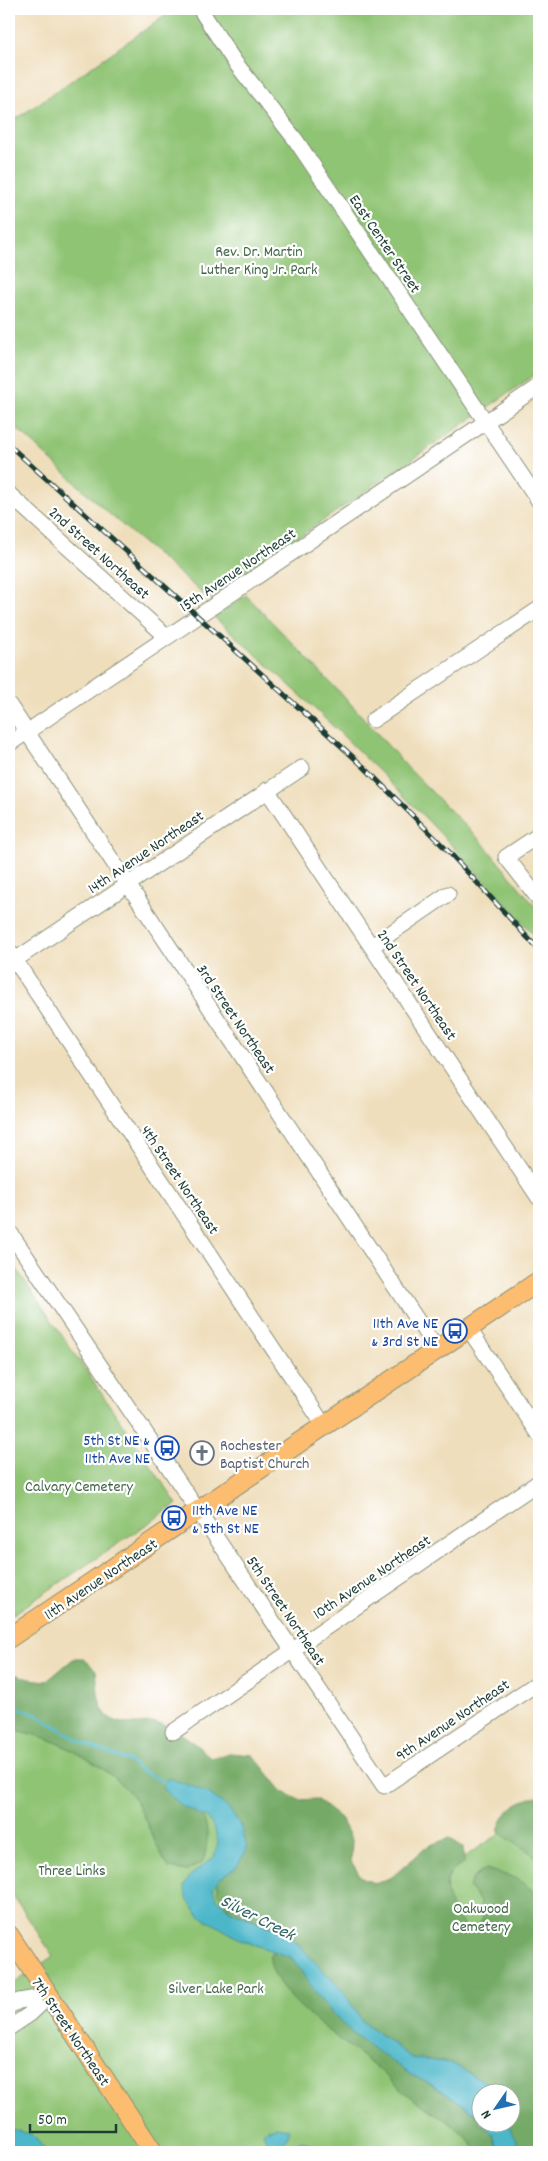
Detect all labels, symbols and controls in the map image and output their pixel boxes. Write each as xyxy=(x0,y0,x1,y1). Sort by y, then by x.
street label: East Center Street xyxy=(342,190,426,299)
park label: Rev. Dr. Martin Luther King Jr. Park xyxy=(200,241,318,282)
street label: 2nd Street Northeast xyxy=(43,502,154,606)
street label: 15th Avenue Northeast xyxy=(175,523,302,619)
street label: 14th Avenue Northeast xyxy=(84,806,209,901)
street label: 2nd Street Northeast xyxy=(370,925,462,1046)
street label: 3rd Street Northeast xyxy=(190,960,280,1079)
street label: 4th Street Northeast xyxy=(134,1121,224,1240)
place label: 11th Ave NE & 3rd St NE xyxy=(371,1313,439,1354)
bus stop icon: 11th Ave NE & 3rd St NE xyxy=(442,1318,468,1344)
place label: 5th St NE & 11th Ave NE xyxy=(83,1430,151,1471)
bus stop icon: 5th St NE & 11th Ave NE xyxy=(154,1435,180,1461)
place label: Rochester Baptist Church xyxy=(220,1435,309,1476)
church icon: Rochester Baptist Church xyxy=(189,1440,215,1466)
park label: Calvary Cemetery xyxy=(25,1476,133,1499)
place label: 11th Ave NE & 5th St NE xyxy=(192,1500,260,1541)
bus stop icon: 11th Ave NE & 5th St NE xyxy=(161,1505,187,1531)
street label: 10th Avenue Northeast xyxy=(309,1530,436,1626)
street label: 11th Avenue Northeast xyxy=(40,1533,163,1627)
street label: 5th Street Northeast xyxy=(240,1552,330,1671)
street label: 9th Avenue Northeast xyxy=(392,1674,515,1768)
park label: Three Links xyxy=(38,1860,106,1883)
water label: Silver Creek xyxy=(215,1890,300,1949)
park label: Oakwood Cemetery xyxy=(452,1898,511,1939)
street label: 7th Street Northeast xyxy=(25,1973,115,2092)
park label: Silver Lake Park xyxy=(168,1978,264,2001)
north arrow xyxy=(470,2084,520,2134)
scale bar xyxy=(30,2101,116,2133)
text: N xyxy=(477,2106,497,2123)
text: 50 m xyxy=(38,2110,67,2132)

